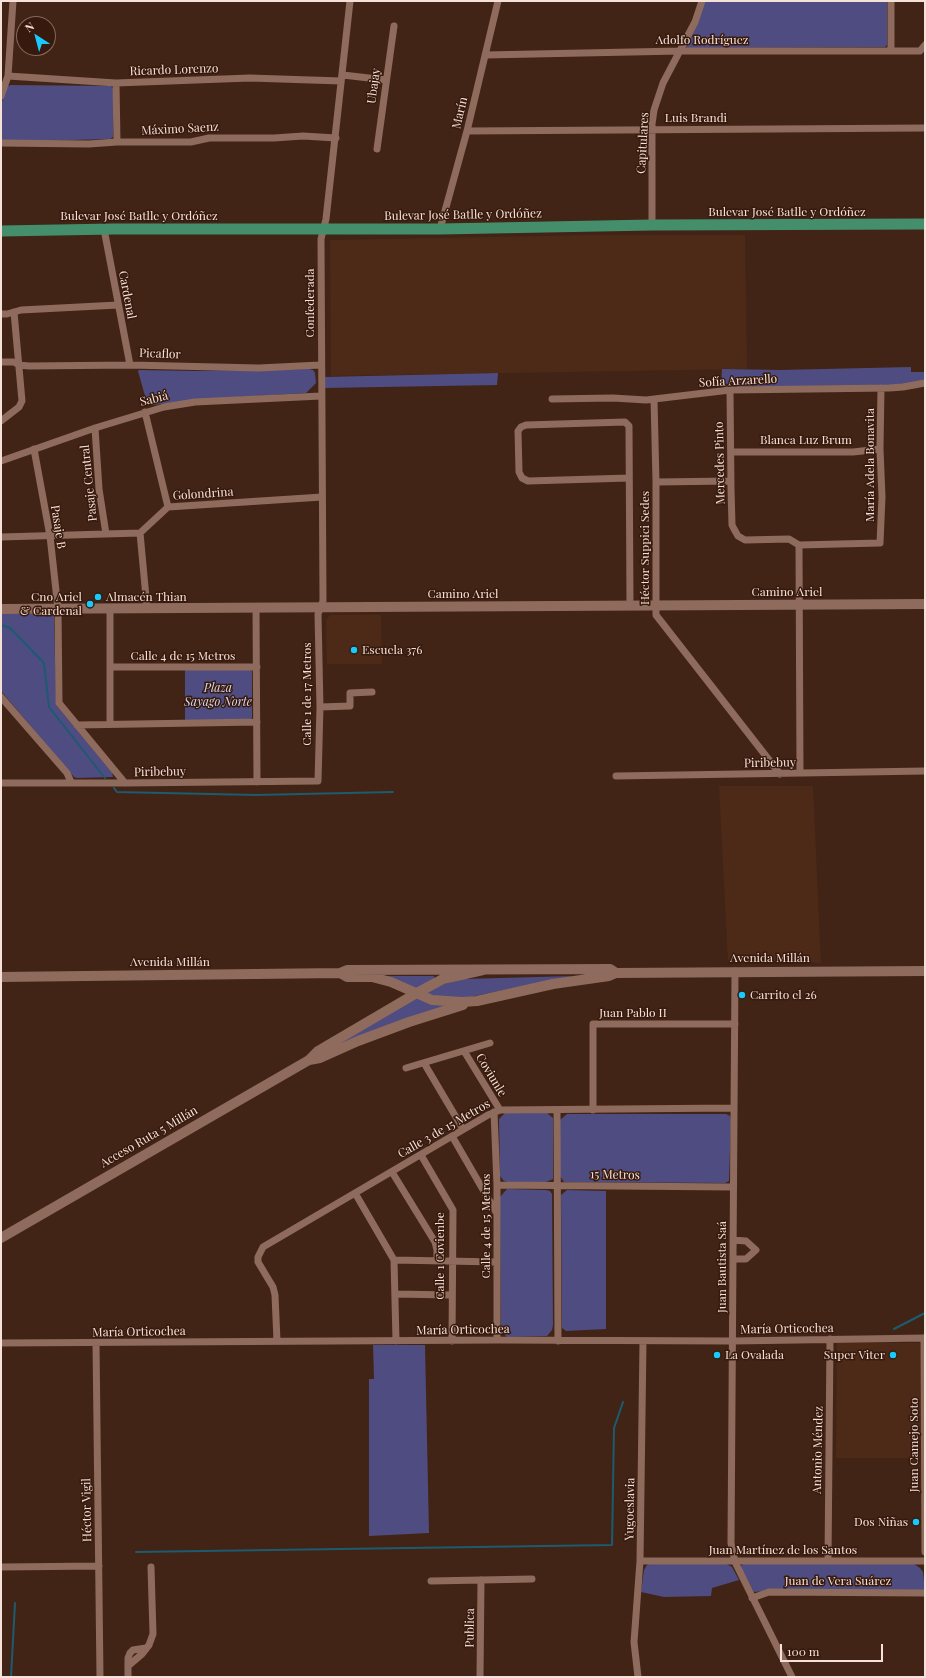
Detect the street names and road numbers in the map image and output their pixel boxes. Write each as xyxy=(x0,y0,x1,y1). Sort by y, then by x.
street label: Adolfo Rodríguez xyxy=(655,33,749,47)
street label: Ricardo Lorenzo xyxy=(129,61,219,79)
street label: Ubajay xyxy=(364,67,384,105)
street label: Marín xyxy=(449,96,471,130)
street label: Luis Brandi xyxy=(665,111,727,125)
street label: Capitulares xyxy=(634,112,652,174)
street label: Máximo Saenz xyxy=(141,120,219,138)
street label: Bulevar José Batlle y Ordóñez xyxy=(708,205,866,219)
street label: Bulevar José Batlle y Ordóñez xyxy=(384,206,542,224)
street label: Bulevar José Batlle y Ordóñez xyxy=(60,209,218,223)
street label: Confederada xyxy=(303,268,317,338)
street label: Cardenal xyxy=(115,270,139,320)
street label: Picaflor xyxy=(139,346,181,362)
street label: Sofía Arzarello xyxy=(698,372,778,390)
street label: Sabiá xyxy=(138,389,170,409)
street label: María Adela Bonavita xyxy=(863,408,877,522)
street label: Mercedes Pinto xyxy=(712,421,728,505)
street label: Blanca Luz Brum xyxy=(760,433,852,447)
street label: Pasaje Central xyxy=(78,444,100,522)
street label: Golondrina xyxy=(172,485,234,503)
street label: Héctor Suppici Sedes xyxy=(638,491,652,605)
street label: Pasaje B xyxy=(47,504,69,550)
street label: Camino Ariel xyxy=(751,585,823,599)
street label: Camino Ariel xyxy=(427,587,499,601)
street label: Calle 1 de 17 Metros xyxy=(300,642,314,746)
street label: Calle 4 de 15 Metros xyxy=(131,649,235,663)
street label: Piribebuy xyxy=(744,755,796,771)
street label: Piribebuy xyxy=(134,764,186,780)
street label: Avenida Millán xyxy=(730,951,810,965)
street label: Avenida Millán xyxy=(130,955,210,969)
street label: Juan Pablo II xyxy=(599,1006,667,1020)
street label: Coviunle xyxy=(473,1051,509,1099)
street label: Calle 3 de 15 Metros xyxy=(395,1097,493,1161)
street label: Acceso Ruta 5 Millán xyxy=(98,1103,200,1171)
street label: 15 Metros xyxy=(590,1167,640,1183)
street label: Calle 4 de 15 Metros xyxy=(479,1174,493,1278)
street label: Calle 1 Covienbe xyxy=(433,1212,447,1300)
street label: Juan Bautista Saá xyxy=(715,1221,729,1313)
street label: María Orticochea xyxy=(740,1321,834,1337)
street label: María Orticochea xyxy=(416,1322,510,1338)
street label: María Orticochea xyxy=(92,1324,186,1340)
street label: Juan Camejo Soto xyxy=(907,1398,921,1492)
street label: Antonio Méndez xyxy=(810,1406,826,1494)
street label: Héctor Vigil xyxy=(79,1478,95,1542)
street label: Yugoeslavia xyxy=(622,1478,638,1540)
street label: Juan Martínez de los Santos xyxy=(709,1543,857,1557)
street label: Juan de Vera Suárez xyxy=(785,1574,891,1588)
street label: Publica xyxy=(462,1608,478,1648)

